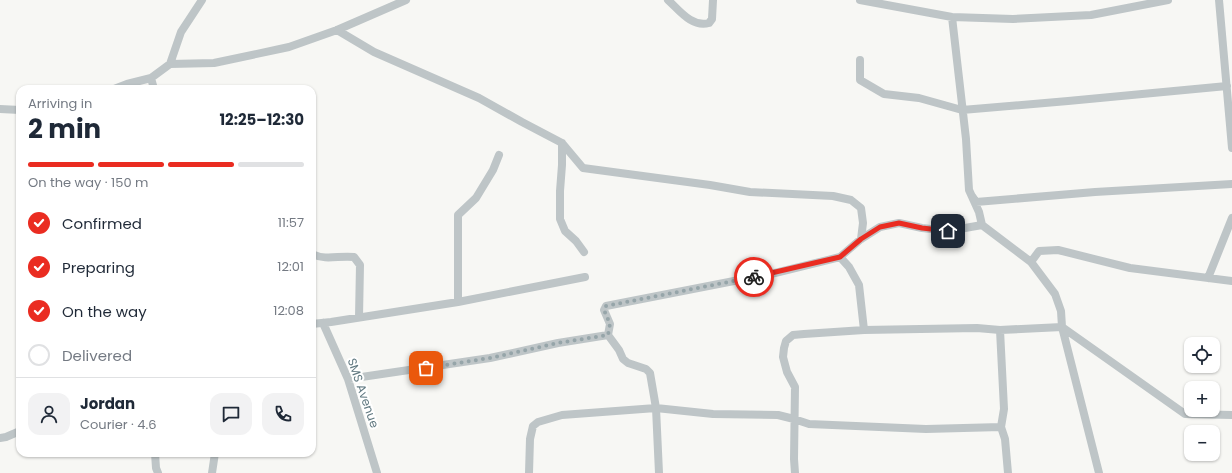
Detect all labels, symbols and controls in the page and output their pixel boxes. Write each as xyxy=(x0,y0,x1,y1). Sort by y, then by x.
text: Arriving in xyxy=(28,94,92,113)
text: 12:25–12:30 xyxy=(219,109,304,130)
text: 2 min xyxy=(28,111,101,147)
text: On the way · 150 m xyxy=(28,173,148,192)
icon: check xyxy=(28,212,50,234)
text: Confirmed xyxy=(62,213,142,234)
text: 11:57 xyxy=(278,213,304,232)
pin xyxy=(931,214,965,248)
icon: home xyxy=(937,220,959,242)
icon: check xyxy=(28,256,50,278)
text: Preparing xyxy=(62,257,135,278)
text: 12:01 xyxy=(277,257,304,276)
courier xyxy=(734,257,774,297)
icon: bike xyxy=(743,266,765,288)
icon: check xyxy=(28,300,50,322)
text: On the way xyxy=(62,301,147,322)
text: 12:08 xyxy=(273,301,304,320)
map controls xyxy=(1184,337,1220,461)
button: locate xyxy=(1184,337,1220,373)
text: Delivered xyxy=(62,345,132,366)
pin xyxy=(409,351,443,385)
street label: SMS Avenue xyxy=(344,356,383,430)
icon: bag xyxy=(415,357,437,379)
button: + xyxy=(1184,381,1220,417)
button: person xyxy=(28,393,70,435)
text: Jordan xyxy=(80,393,135,414)
button: chat xyxy=(210,393,252,435)
button: phone xyxy=(262,393,304,435)
text: Courier · 4.6 xyxy=(80,415,157,434)
button: − xyxy=(1184,425,1220,461)

